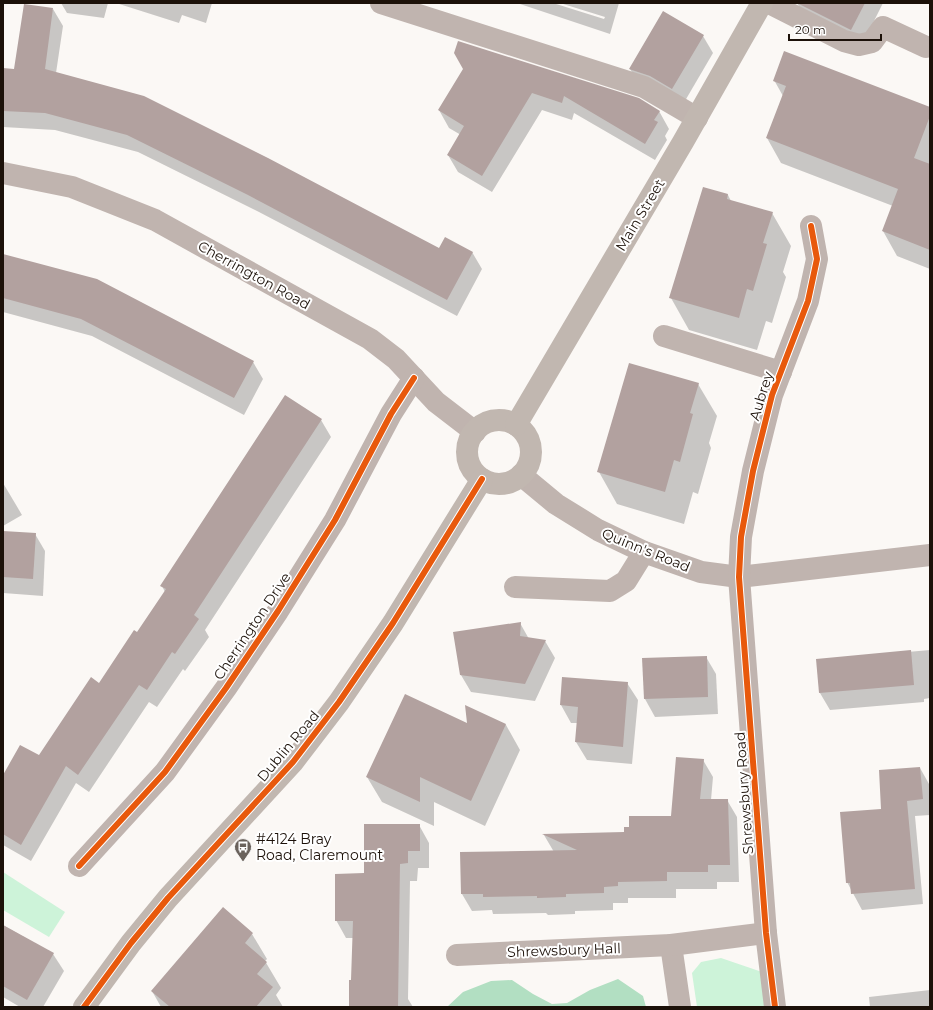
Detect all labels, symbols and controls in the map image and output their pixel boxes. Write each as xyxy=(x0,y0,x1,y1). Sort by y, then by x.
scale bar xyxy=(789,16,881,42)
text: 20 m xyxy=(795,22,826,37)
street label: Main Street xyxy=(611,175,669,254)
street label: Cherrington Road xyxy=(195,237,313,313)
street label: Aubrey xyxy=(745,369,777,423)
street label: Quinn's Road xyxy=(599,524,693,576)
street label: Cherrington Drive xyxy=(209,569,295,683)
street label: Dublin Road xyxy=(253,707,323,785)
street label: Shrewsbury Road xyxy=(731,731,757,855)
place label: #4124 Bray Road, Claremount xyxy=(256,830,384,864)
bus stop icon: #4124 Bray Road, Claremount xyxy=(233,837,253,862)
street label: Shrewsbury Hall xyxy=(507,939,621,961)

